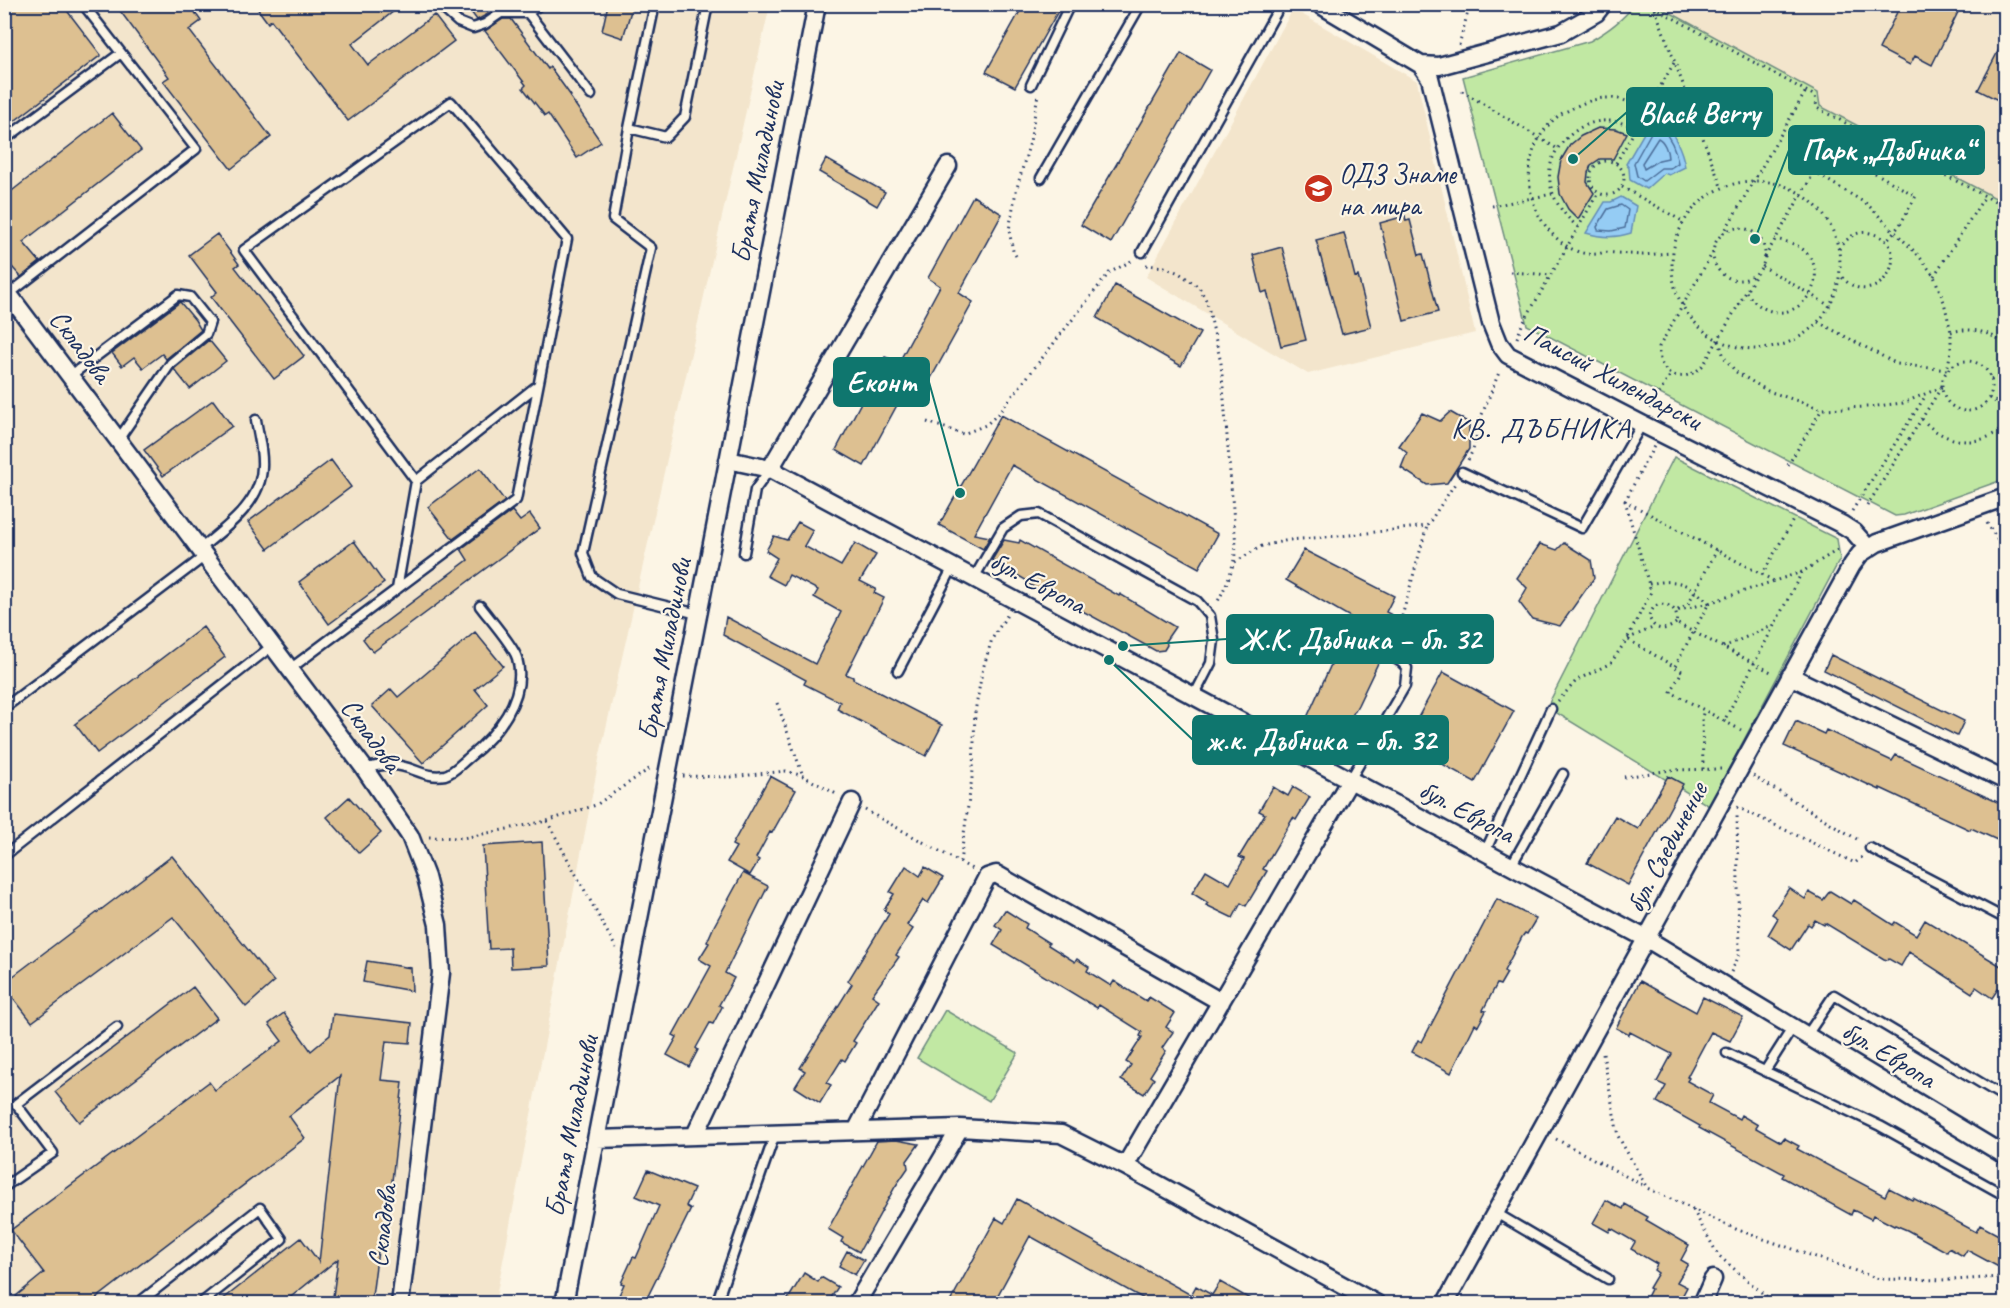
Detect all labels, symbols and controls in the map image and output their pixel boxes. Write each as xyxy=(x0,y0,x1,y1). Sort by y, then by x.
street label: Братя Миладинови xyxy=(722,77,792,266)
callout: Black Berry xyxy=(1627,88,1772,136)
text: Black Berry xyxy=(1638,94,1762,132)
callout: Парк „Дъбника“ xyxy=(1789,126,1984,174)
text: Парк „Дъбника“ xyxy=(1801,131,1980,169)
place label: ОДЗ Знаме на мира xyxy=(1339,156,1458,223)
school or university icon: ОДЗ Знаме на мира xyxy=(1302,173,1334,205)
street label: Складова xyxy=(42,302,122,392)
street label: Паисий Хилендарски xyxy=(1518,314,1709,438)
callout: Еконт xyxy=(834,358,929,406)
text: Еконт xyxy=(847,363,918,401)
district label: КВ. ДЪБНИКА xyxy=(1451,409,1631,447)
street label: бул. Европа xyxy=(984,542,1093,622)
street label: Братя Миладинови xyxy=(629,554,699,743)
callout: Ж.К. Дъбника – бл. 32 xyxy=(1227,615,1493,663)
text: Ж.К. Дъбника – бл. 32 xyxy=(1239,620,1483,658)
street label: Складова xyxy=(333,691,412,781)
callout: ж.к. Дъбника – бл. 32 xyxy=(1193,716,1448,764)
text: ж.к. Дъбника – бл. 32 xyxy=(1206,721,1439,759)
street label: бул. Европа xyxy=(1413,771,1522,851)
street label: бул. Съединение xyxy=(1617,774,1716,918)
street label: бул. Европа xyxy=(1836,1012,1944,1096)
street label: Братя Миладинови xyxy=(536,1031,606,1220)
street label: Складова xyxy=(360,1180,405,1270)

